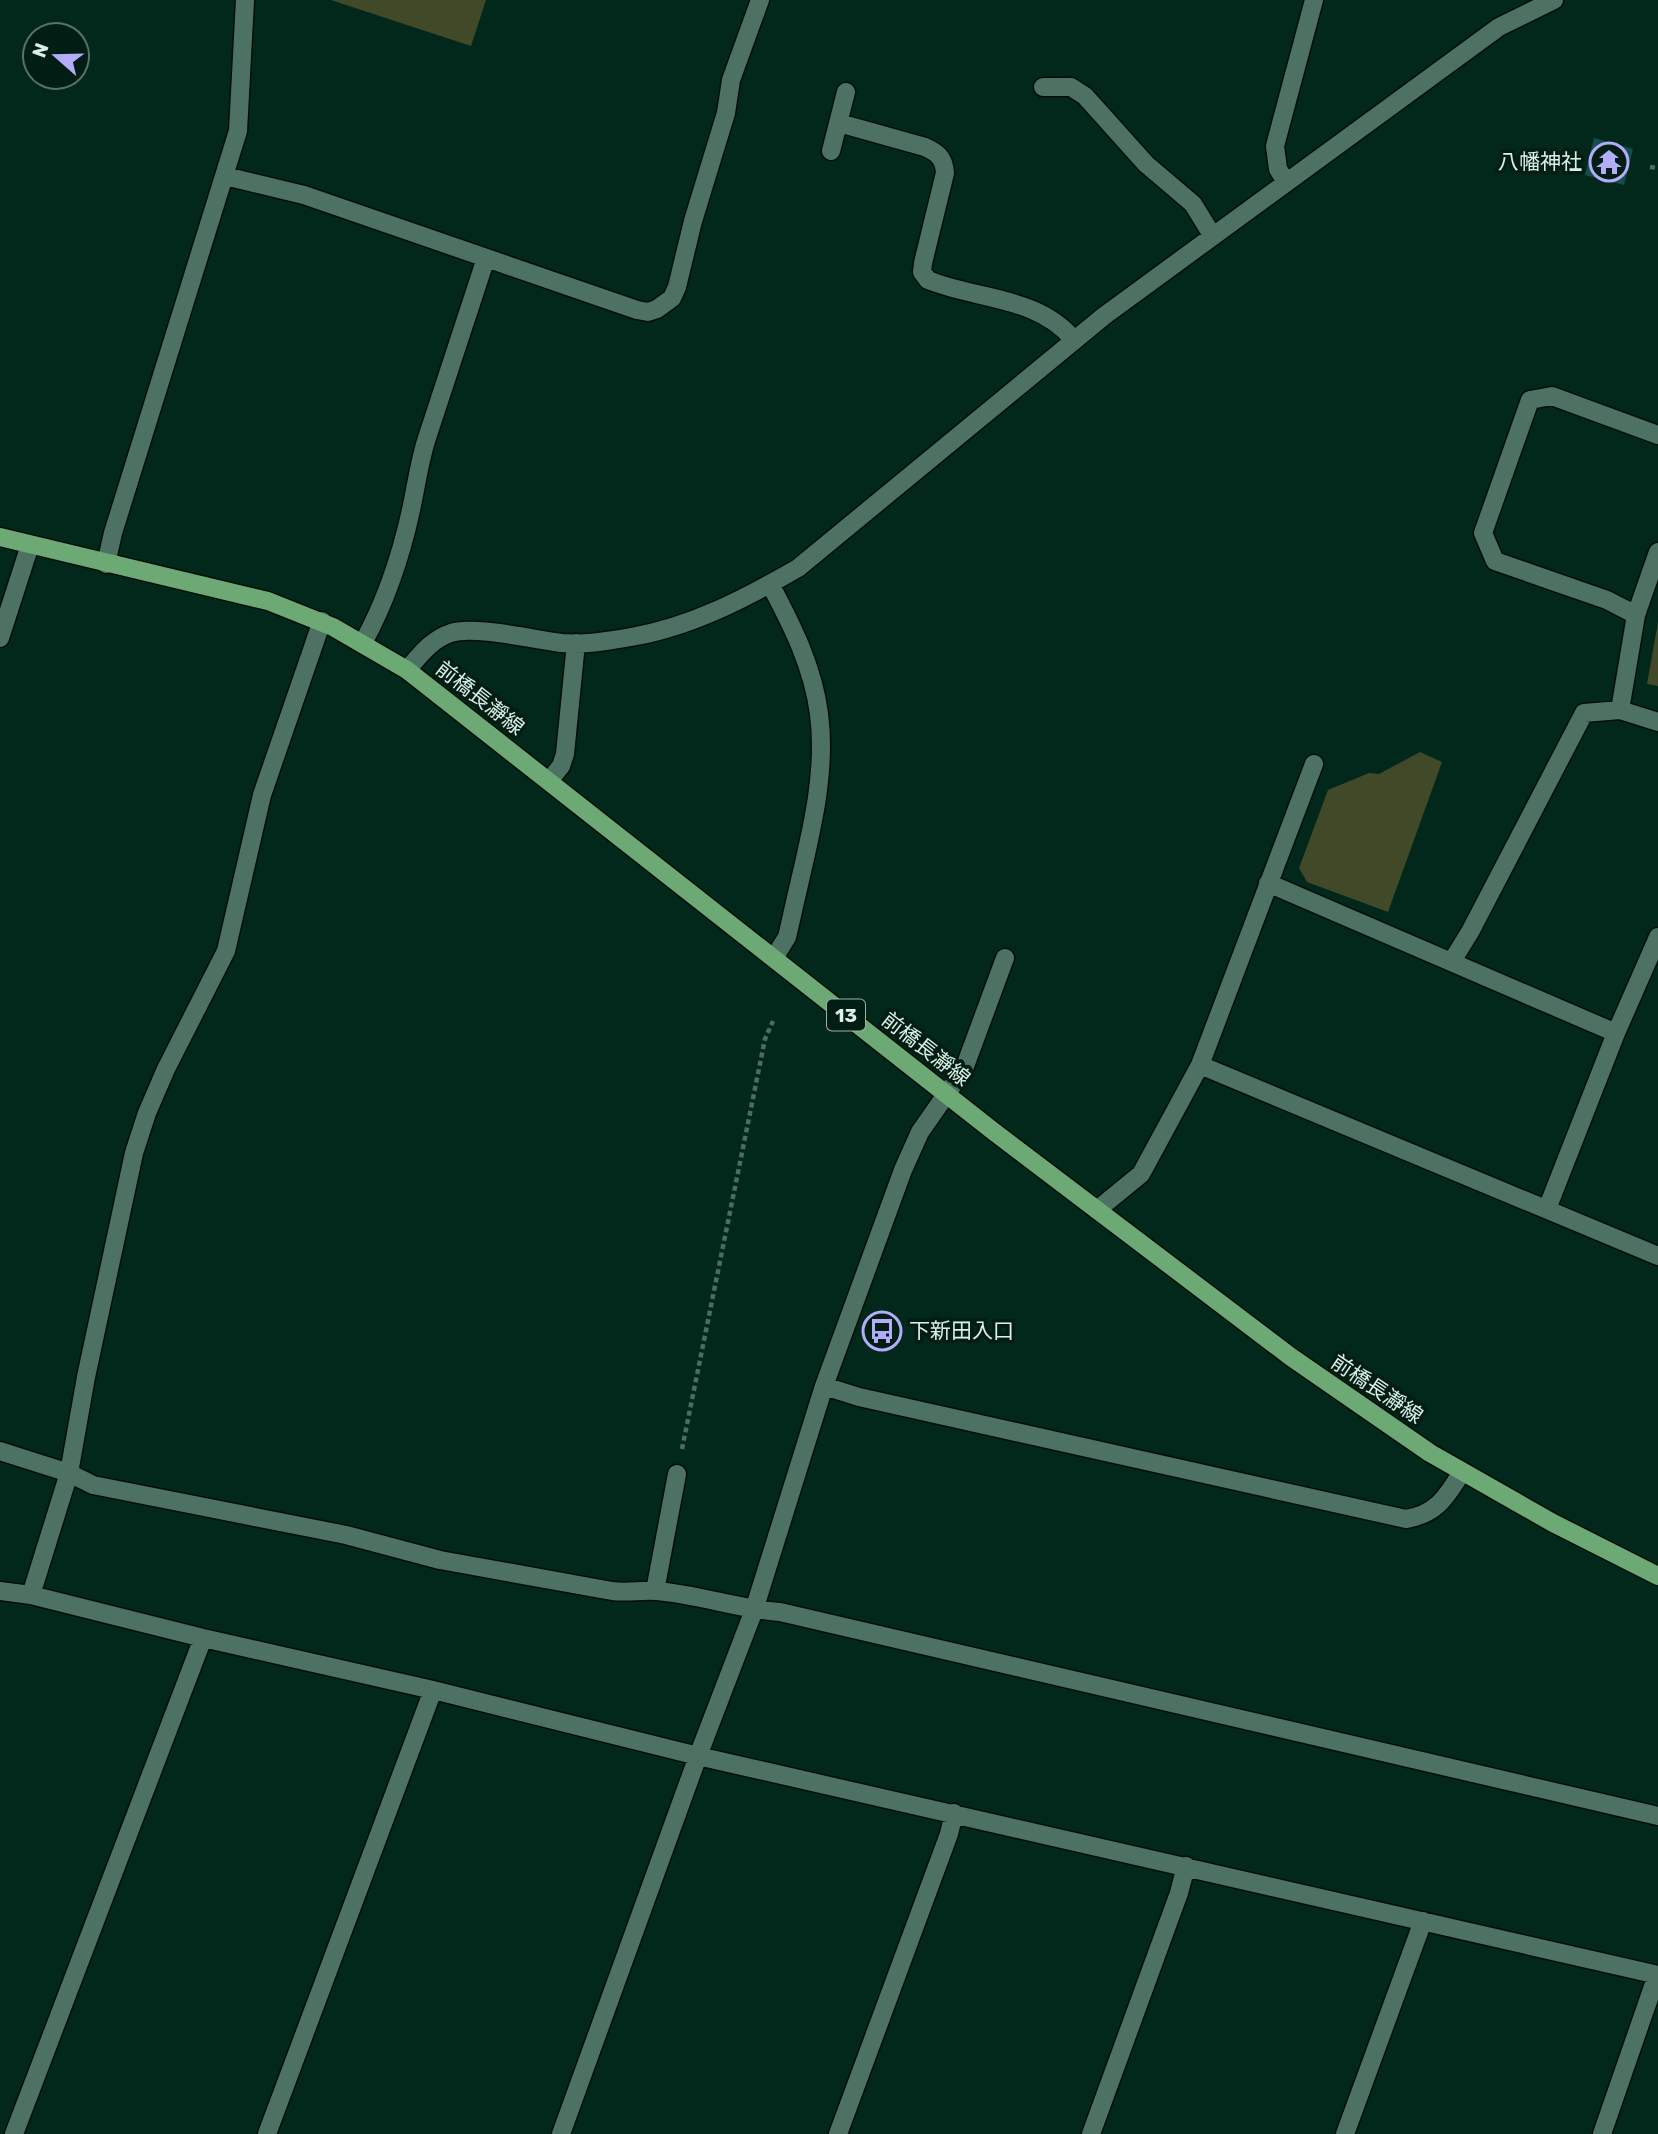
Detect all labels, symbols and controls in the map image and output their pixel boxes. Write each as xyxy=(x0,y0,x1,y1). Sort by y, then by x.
north arrow xyxy=(21,21,91,91)
text: N xyxy=(27,40,54,61)
temple icon: 八幡神社 xyxy=(1588,141,1630,183)
place label: 八幡神社 xyxy=(1498,149,1582,174)
street label: 前橋長瀞線 xyxy=(431,655,529,740)
road number: 13 xyxy=(827,1000,865,1030)
street label: 前橋長瀞線 xyxy=(877,1006,975,1091)
bus stop icon: 下新田入口 xyxy=(861,1310,903,1352)
place label: 下新田入口 xyxy=(909,1318,1014,1343)
street label: 前橋長瀞線 xyxy=(1327,1349,1428,1428)

